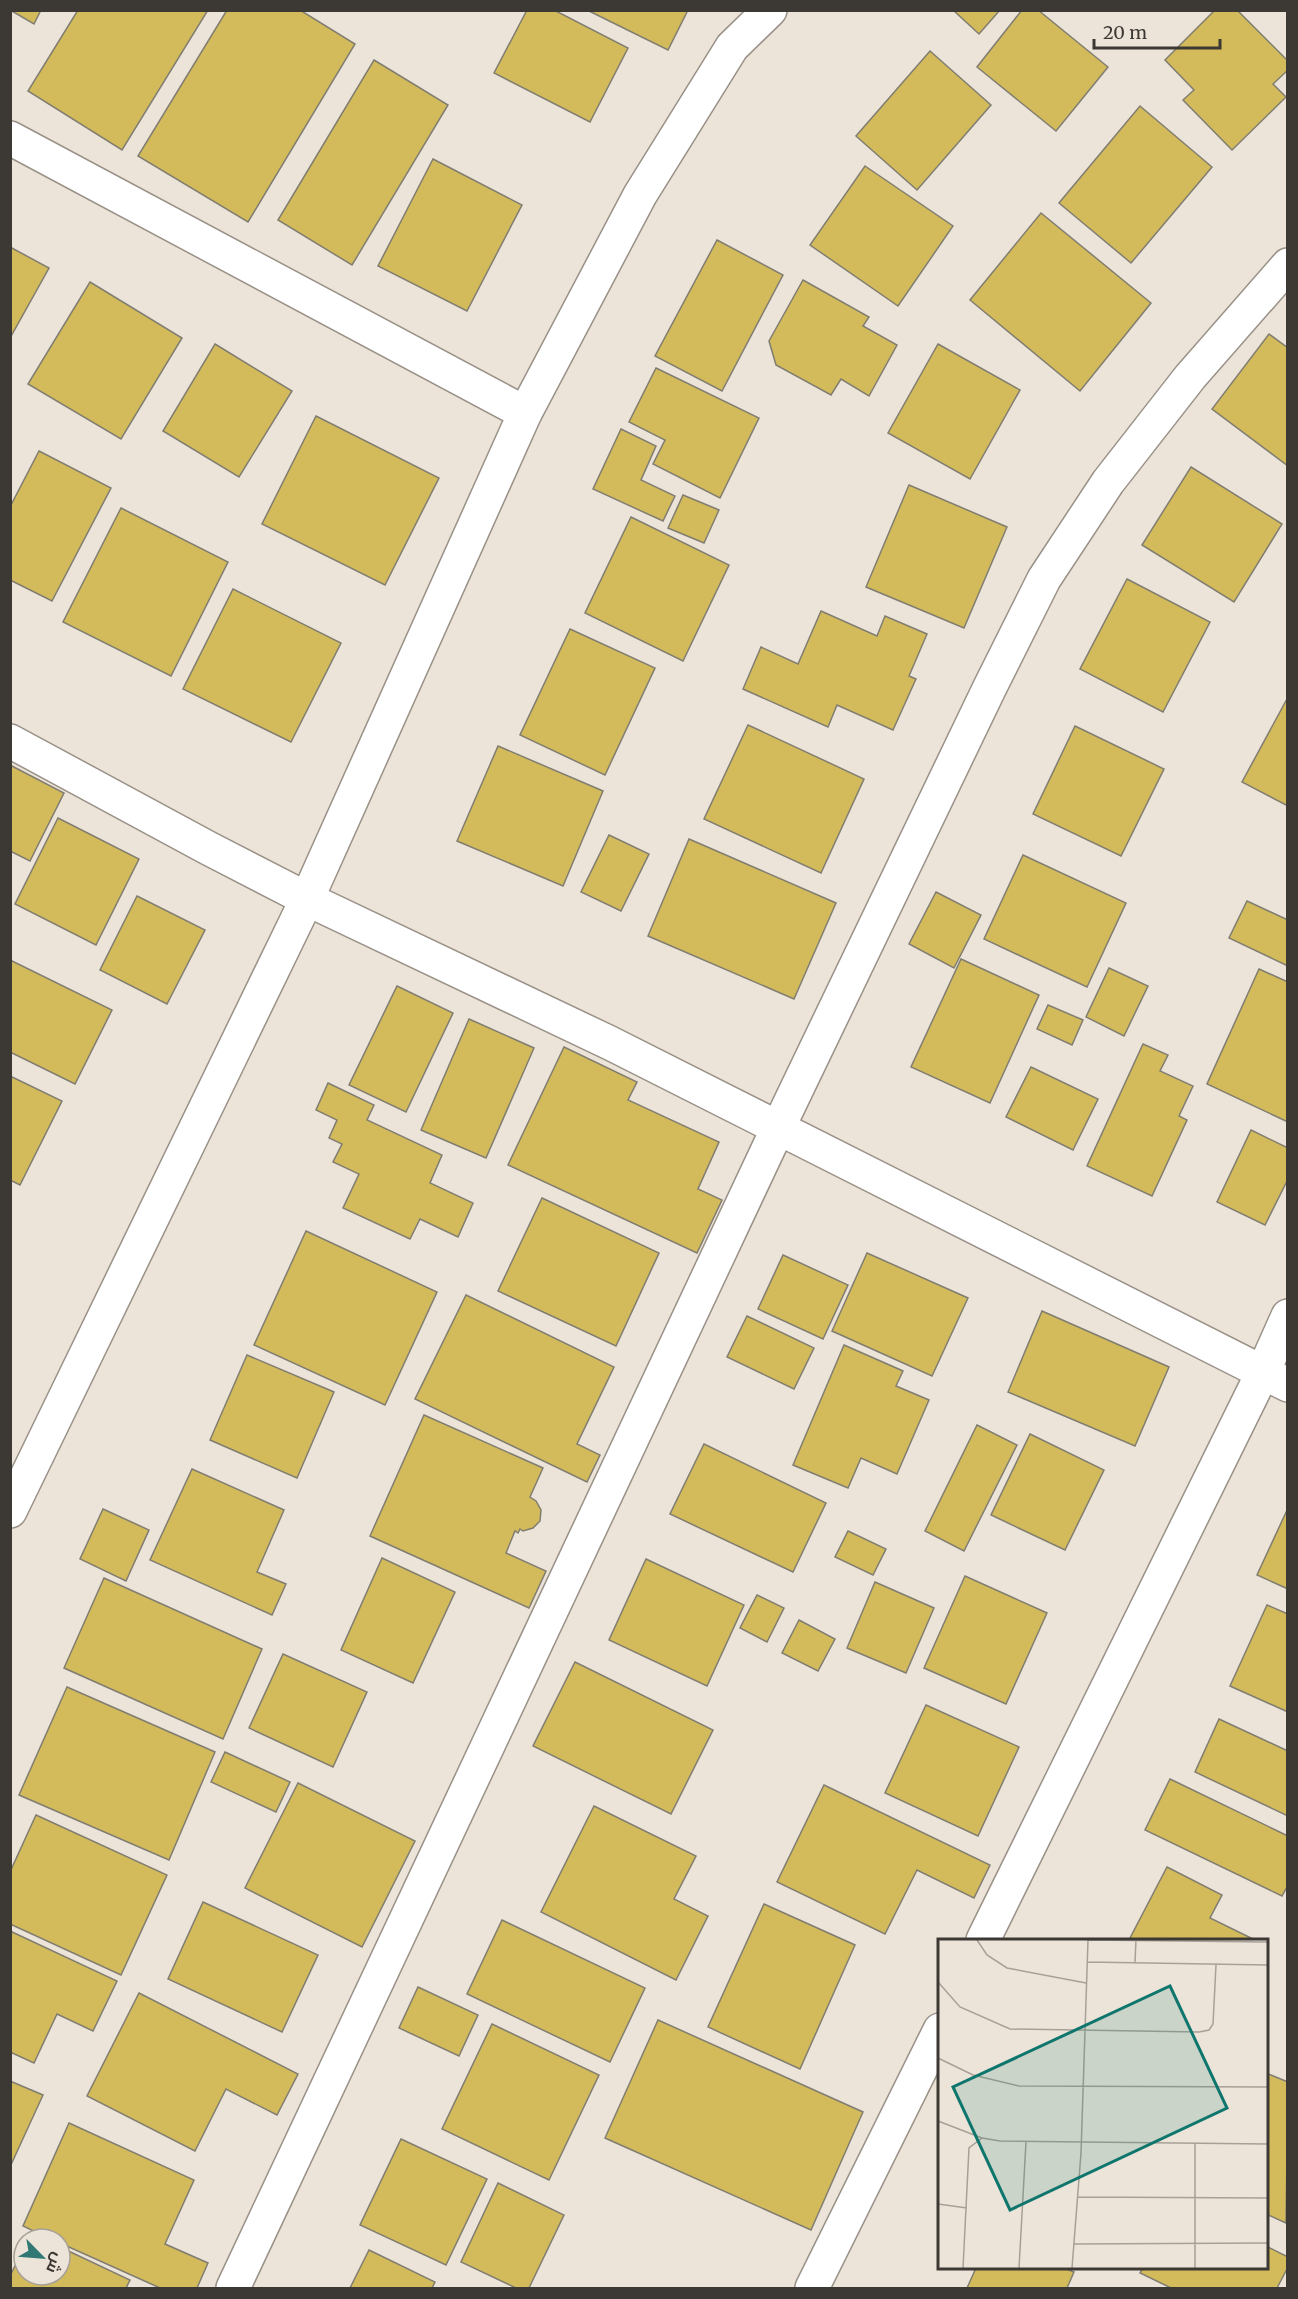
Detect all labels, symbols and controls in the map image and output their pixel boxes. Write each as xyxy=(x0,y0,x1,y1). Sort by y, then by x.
scale bar xyxy=(1094,12,1220,50)
text: 20 m xyxy=(1103,21,1147,44)
inset map xyxy=(938,1939,1268,2269)
north arrow xyxy=(12,2227,72,2287)
text: ش xyxy=(42,2250,69,2277)

